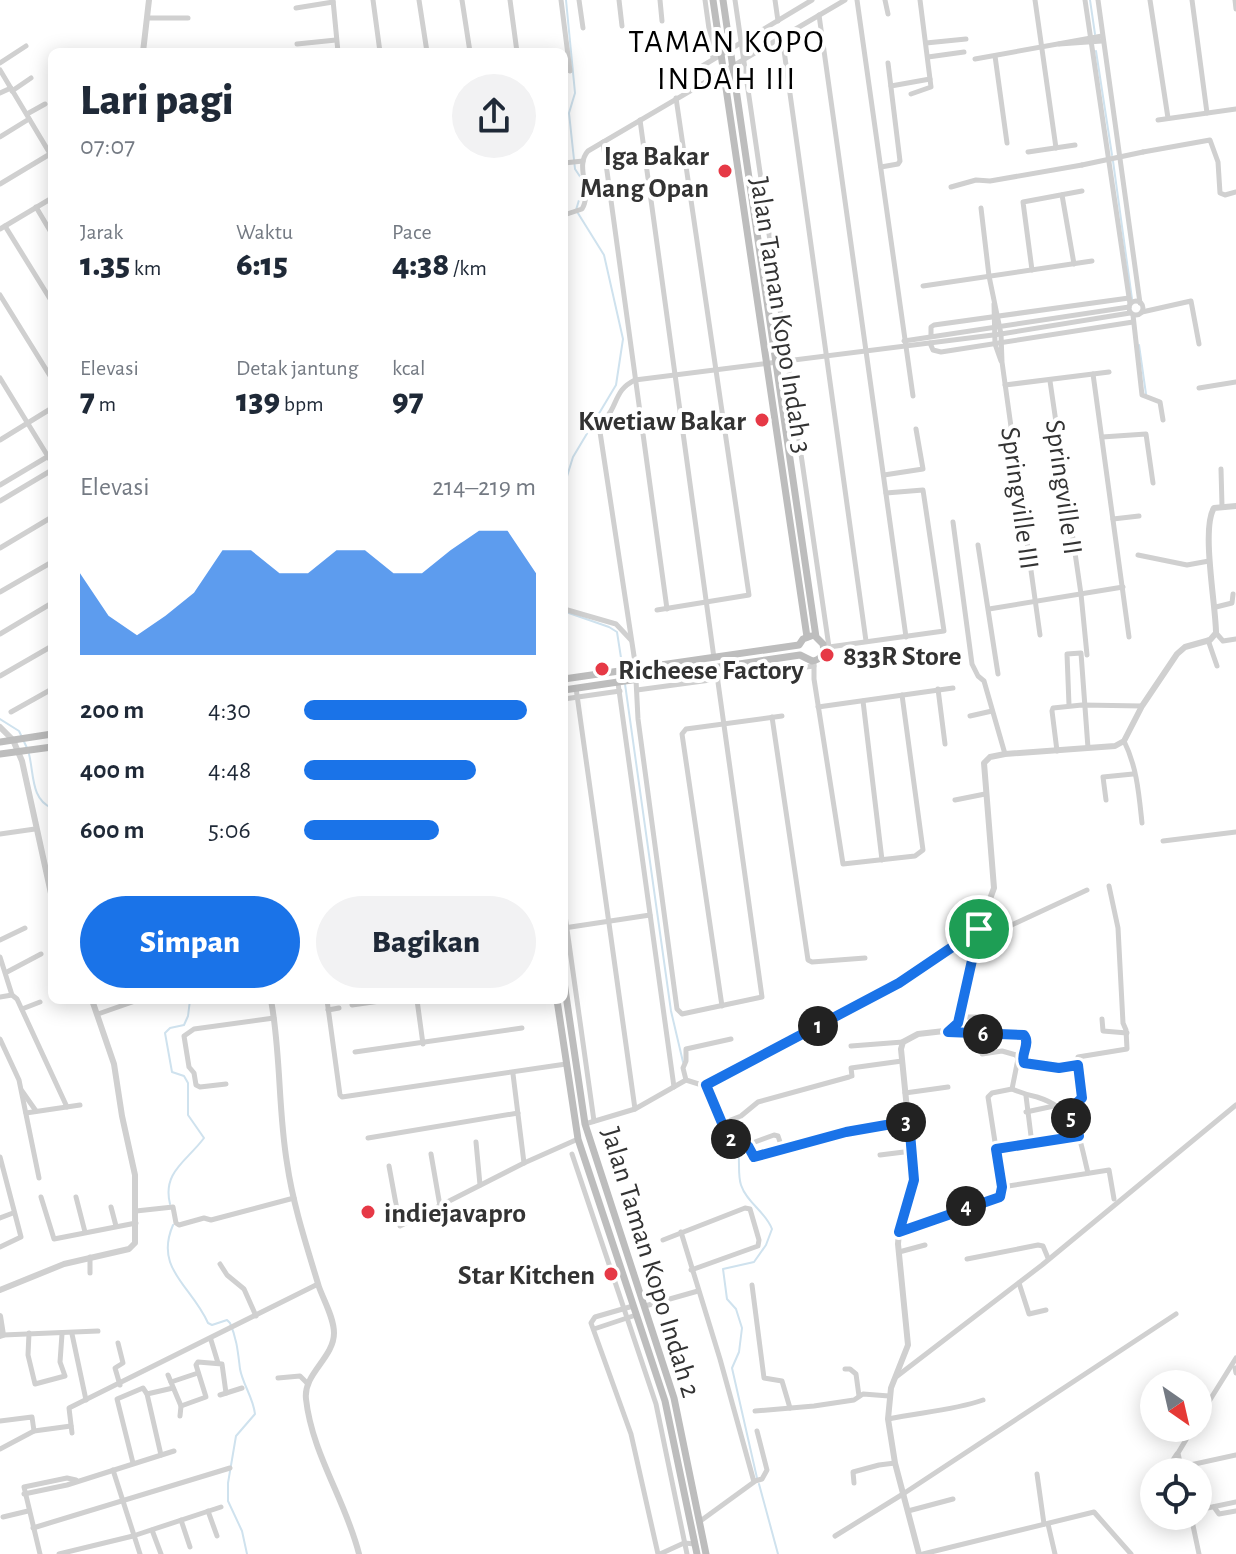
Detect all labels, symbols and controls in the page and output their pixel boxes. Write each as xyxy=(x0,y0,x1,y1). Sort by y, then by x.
district label: TAMAN KOPO INDAH III xyxy=(628,26,826,95)
button: share xyxy=(452,74,536,158)
text: Lari pagi xyxy=(80,79,234,123)
text: 07:07 xyxy=(80,133,135,159)
place label: Iga Bakar Mang Opan xyxy=(580,143,709,203)
marker: Iga Bakar Mang Opan xyxy=(716,162,734,180)
street label: Jalan Taman Kopo Indah 3 xyxy=(744,175,816,455)
text: Jarak xyxy=(80,221,123,243)
text: Waktu xyxy=(236,221,293,243)
text: Pace xyxy=(392,221,432,243)
text: 1.35 xyxy=(80,248,130,282)
text: 6:15 xyxy=(236,248,288,282)
text: 4:38 xyxy=(392,248,449,282)
text: km xyxy=(130,257,161,279)
text: /km xyxy=(449,257,487,279)
text: Elevasi xyxy=(80,357,139,379)
text: Detak jantung xyxy=(236,357,358,379)
text: kcal xyxy=(392,357,426,379)
text: 7 xyxy=(80,384,95,418)
text: 139 xyxy=(236,384,280,418)
text: 97 xyxy=(392,384,424,418)
text: m xyxy=(95,393,116,415)
text: bpm xyxy=(280,393,324,415)
place label: Kwetiaw Bakar xyxy=(578,408,746,436)
marker: Kwetiaw Bakar xyxy=(753,411,771,429)
street label: Springville II xyxy=(1040,418,1086,557)
street label: Springville III xyxy=(995,425,1043,571)
text: Elevasi xyxy=(80,474,149,500)
text: 214–219 m xyxy=(432,474,536,500)
place label: 833R Store xyxy=(843,643,962,671)
marker: 833R Store xyxy=(818,646,836,664)
place label: Richeese Factory xyxy=(618,657,804,685)
marker: Richeese Factory xyxy=(593,660,611,678)
text: 200 m xyxy=(80,697,144,723)
text: 4:30 xyxy=(208,697,251,723)
text: 400 m xyxy=(80,757,145,783)
text: 4:48 xyxy=(208,757,251,783)
text: 600 m xyxy=(80,817,145,843)
text: 5:06 xyxy=(208,817,251,843)
pin xyxy=(945,895,1013,963)
button: Simpan xyxy=(80,896,300,988)
button: Bagikan xyxy=(316,896,536,988)
icon: arrive xyxy=(957,907,1001,951)
pin: 1 xyxy=(798,1006,838,1046)
pin: 6 xyxy=(963,1014,1003,1054)
text: 1 xyxy=(814,1015,822,1037)
text: 6 xyxy=(978,1023,988,1045)
pin: 5 xyxy=(1051,1098,1091,1138)
pin: 3 xyxy=(886,1102,926,1142)
text: 5 xyxy=(1066,1107,1076,1129)
text: 3 xyxy=(901,1111,911,1133)
pin: 2 xyxy=(711,1119,751,1159)
street label: Jalan Taman Kopo Indah 2 xyxy=(596,1124,704,1401)
text: 2 xyxy=(726,1128,736,1150)
pin: 4 xyxy=(946,1186,986,1226)
text: 4 xyxy=(960,1195,972,1217)
place label: indiejavapro xyxy=(384,1200,526,1228)
marker: indiejavapro xyxy=(359,1203,377,1221)
place label: Star Kitchen xyxy=(458,1262,595,1290)
marker: Star Kitchen xyxy=(602,1265,620,1283)
north arrow xyxy=(1140,1370,1212,1442)
map controls xyxy=(1140,1370,1212,1530)
button: locate xyxy=(1140,1458,1212,1530)

